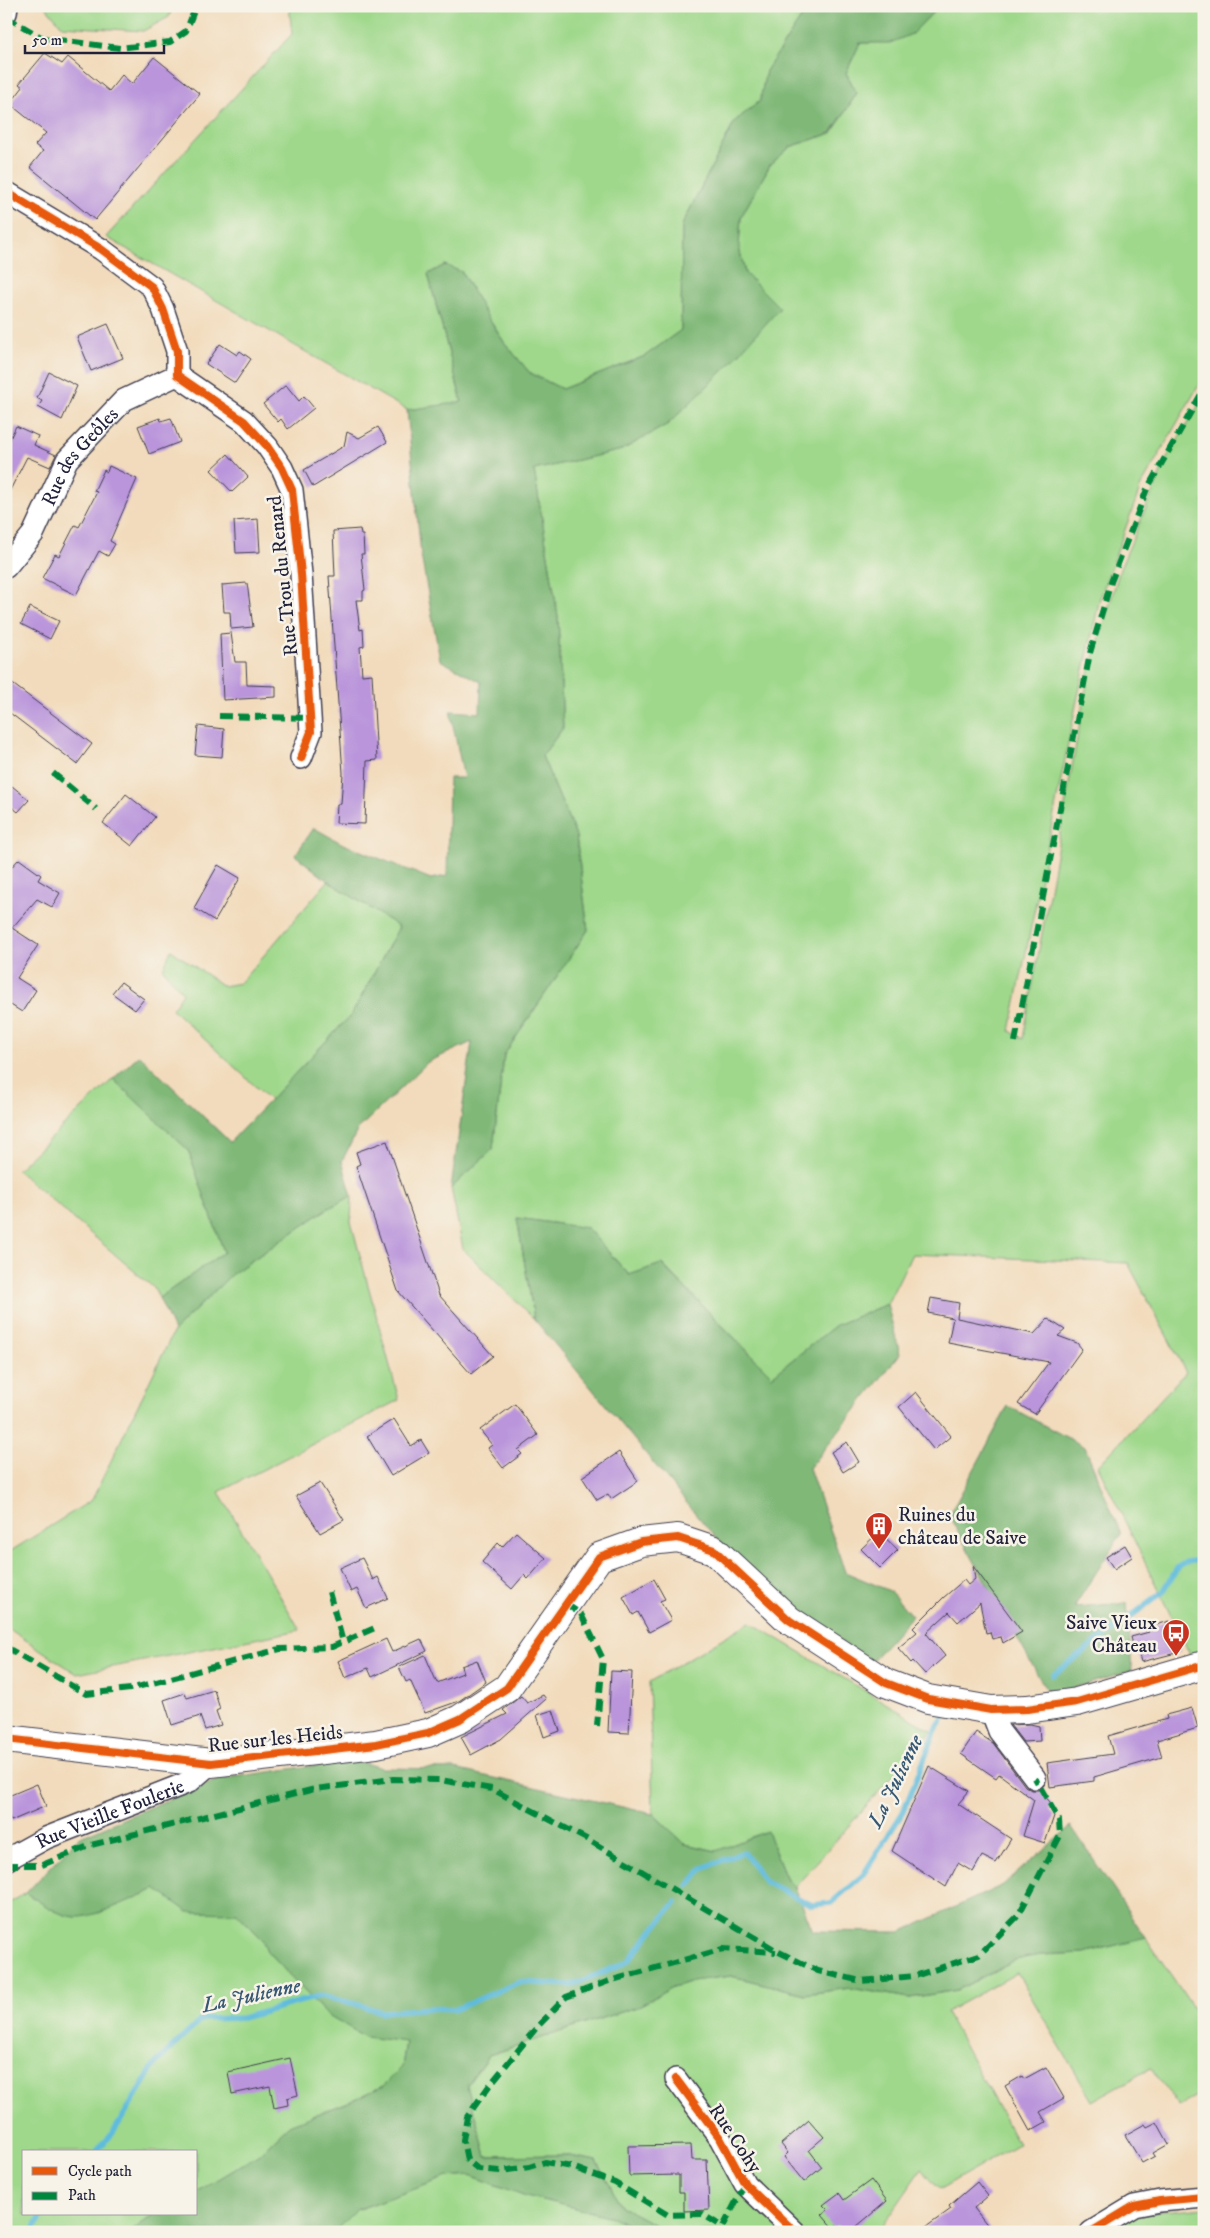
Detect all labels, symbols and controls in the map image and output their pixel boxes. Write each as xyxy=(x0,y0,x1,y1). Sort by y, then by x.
scale bar xyxy=(25,22,164,54)
text: 50 m xyxy=(32,31,62,50)
street label: Rue des Geôles xyxy=(37,402,125,510)
street label: Rue Trou du Renard xyxy=(263,494,304,657)
place label: Ruines du château de Saive xyxy=(898,1503,1026,1551)
building icon: Ruines du château de Saive xyxy=(864,1511,894,1550)
place label: Saive Vieux Château xyxy=(1066,1611,1157,1659)
bus stop icon: Saive Vieux Château xyxy=(1161,1618,1191,1657)
street label: Rue sur les Heids xyxy=(207,1720,344,1759)
water label: La Julienne xyxy=(862,1730,930,1833)
street label: Rue Vieille Foulerie xyxy=(32,1774,188,1855)
water label: La Julienne xyxy=(199,1973,304,2019)
street label: Rue Cohy xyxy=(703,2099,767,2179)
legend xyxy=(22,2150,198,2216)
text: Cycle path xyxy=(68,2162,132,2181)
text: Path xyxy=(68,2186,96,2205)

